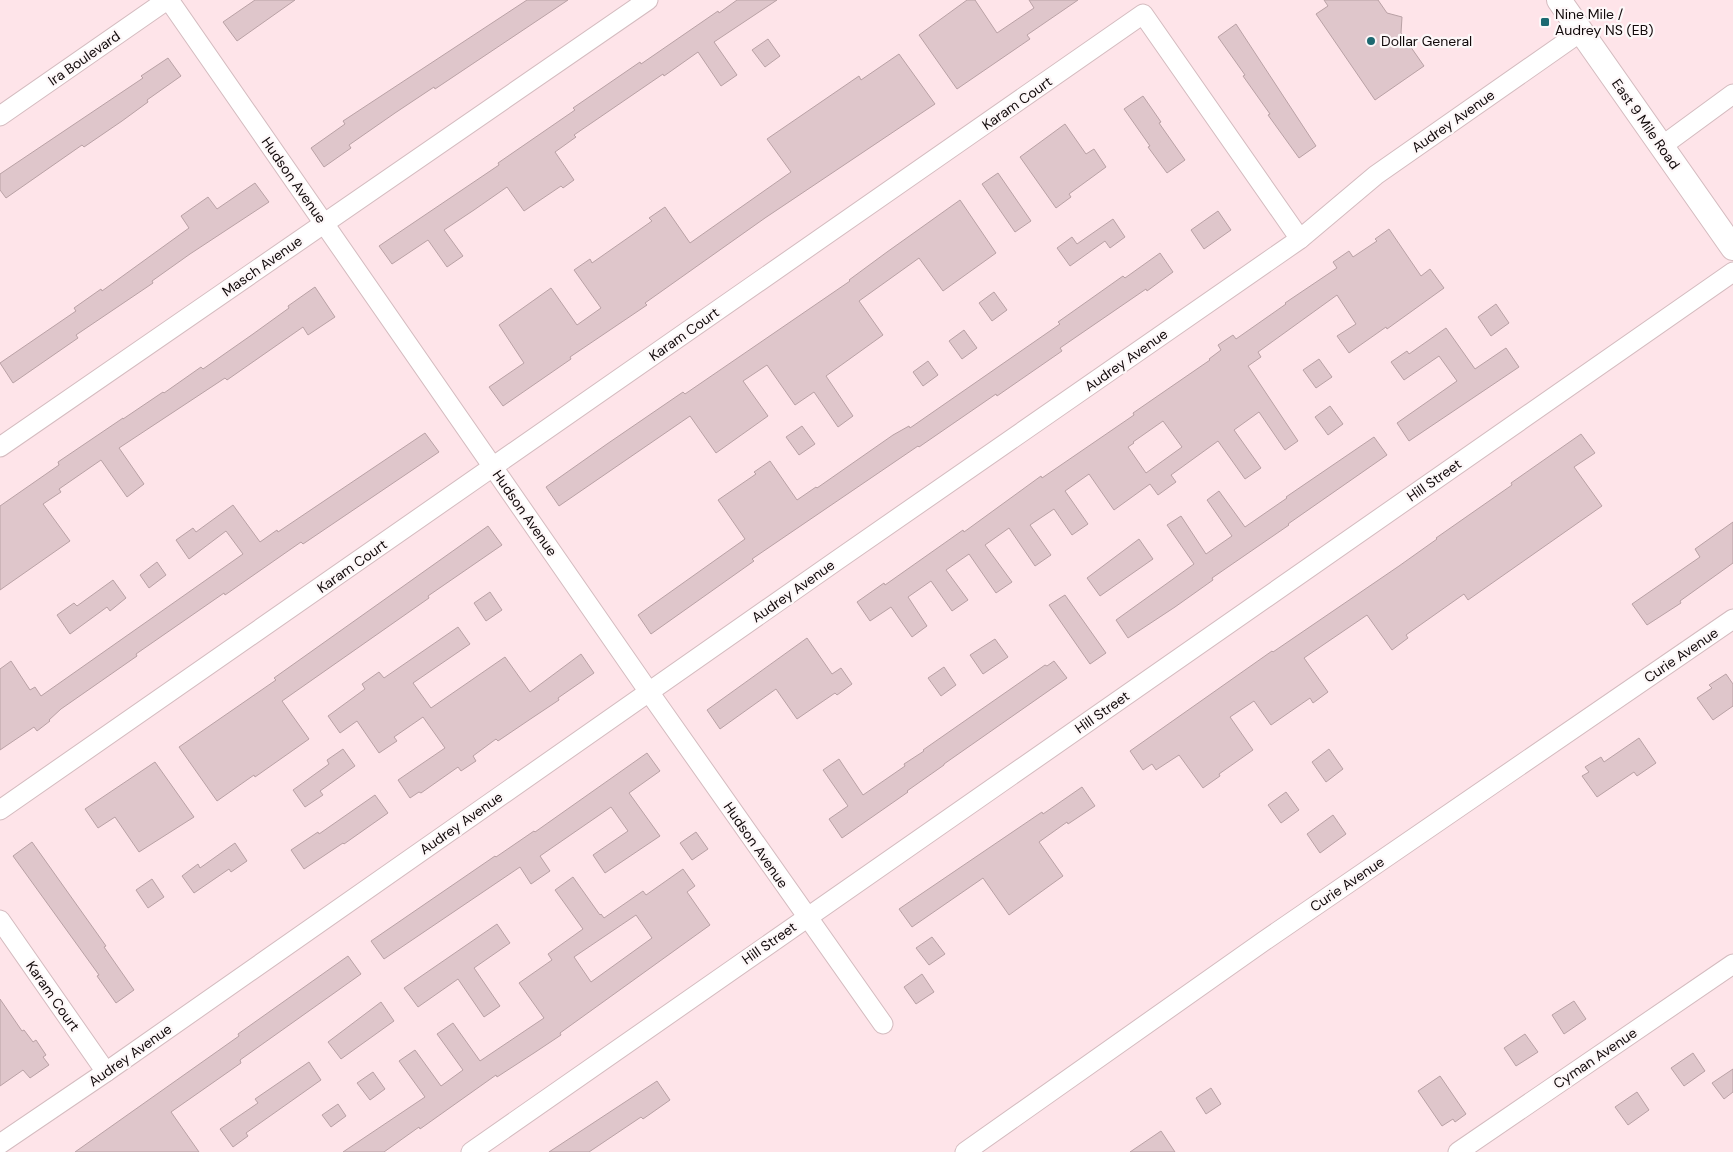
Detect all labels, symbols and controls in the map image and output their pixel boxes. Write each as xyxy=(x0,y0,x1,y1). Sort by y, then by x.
place label: Nine Mile / Audrey NS (EB) xyxy=(1555,5,1653,39)
marker: Nine Mile / Audrey NS (EB) xyxy=(1539,16,1551,28)
street label: Ira Boulevard xyxy=(45,27,123,89)
place label: Dollar General xyxy=(1381,32,1472,50)
marker: Dollar General xyxy=(1365,35,1377,47)
street label: Karam Court xyxy=(978,72,1056,134)
street label: East 9 Mile Road xyxy=(1608,75,1684,173)
street label: Audrey Avenue xyxy=(1408,86,1498,156)
street label: Hudson Avenue xyxy=(258,133,330,227)
street label: Masch Avenue xyxy=(218,232,306,300)
street label: Karam Court xyxy=(645,303,723,365)
street label: Audrey Avenue xyxy=(1081,325,1171,395)
street label: Hill Street xyxy=(1403,455,1465,505)
street label: Hudson Avenue xyxy=(489,466,561,560)
street label: Karam Court xyxy=(313,535,391,597)
street label: Audrey Avenue xyxy=(748,556,838,626)
street label: Curie Avenue xyxy=(1640,624,1722,686)
street label: Hill Street xyxy=(1071,687,1133,737)
street label: Audrey Avenue xyxy=(416,788,506,858)
street label: Hudson Avenue xyxy=(720,798,792,892)
street label: Curie Avenue xyxy=(1306,853,1388,915)
street label: Hill Street xyxy=(738,918,800,968)
street label: Karam Court xyxy=(22,957,84,1035)
street label: Audrey Avenue xyxy=(85,1020,175,1090)
street label: Cyman Avenue xyxy=(1550,1023,1640,1093)

